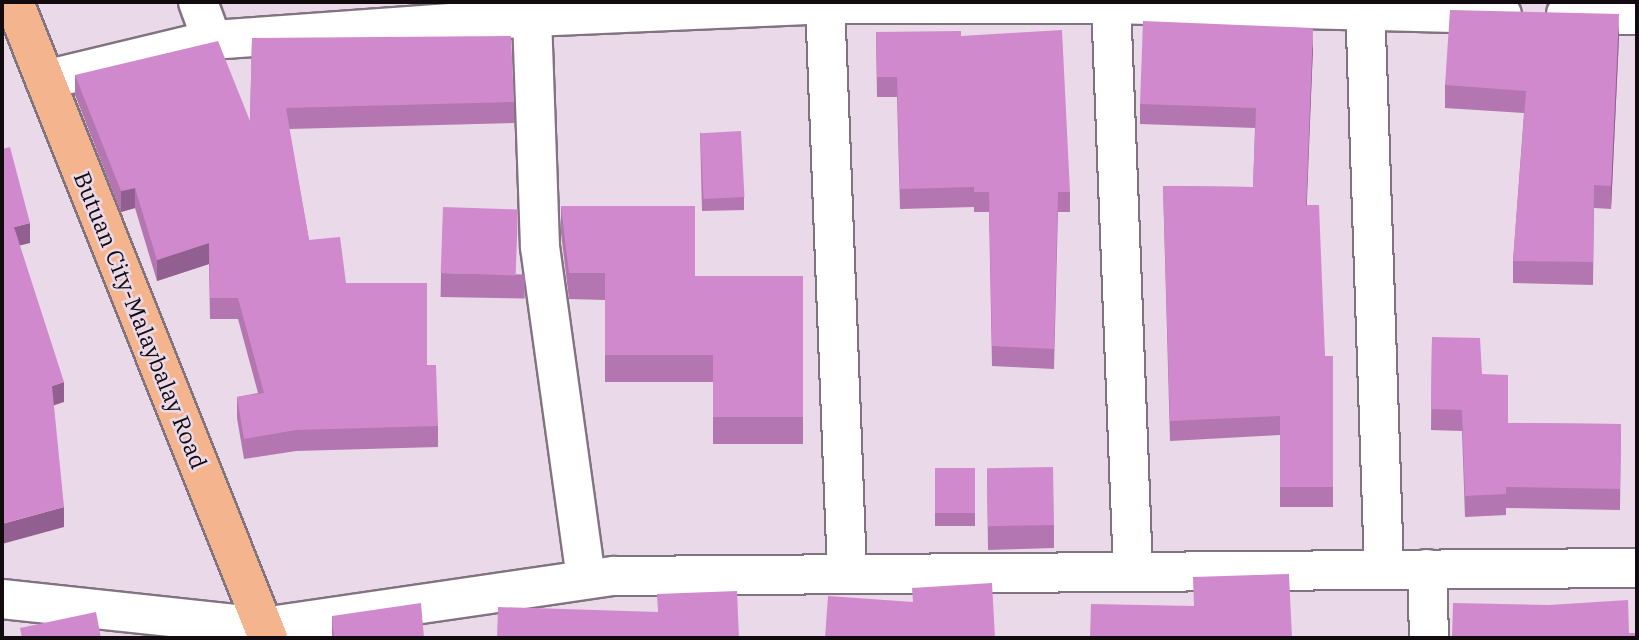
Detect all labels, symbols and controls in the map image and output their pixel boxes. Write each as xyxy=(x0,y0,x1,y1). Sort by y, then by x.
street label: Butuan City-Malaybalay Road xyxy=(69,167,213,473)

